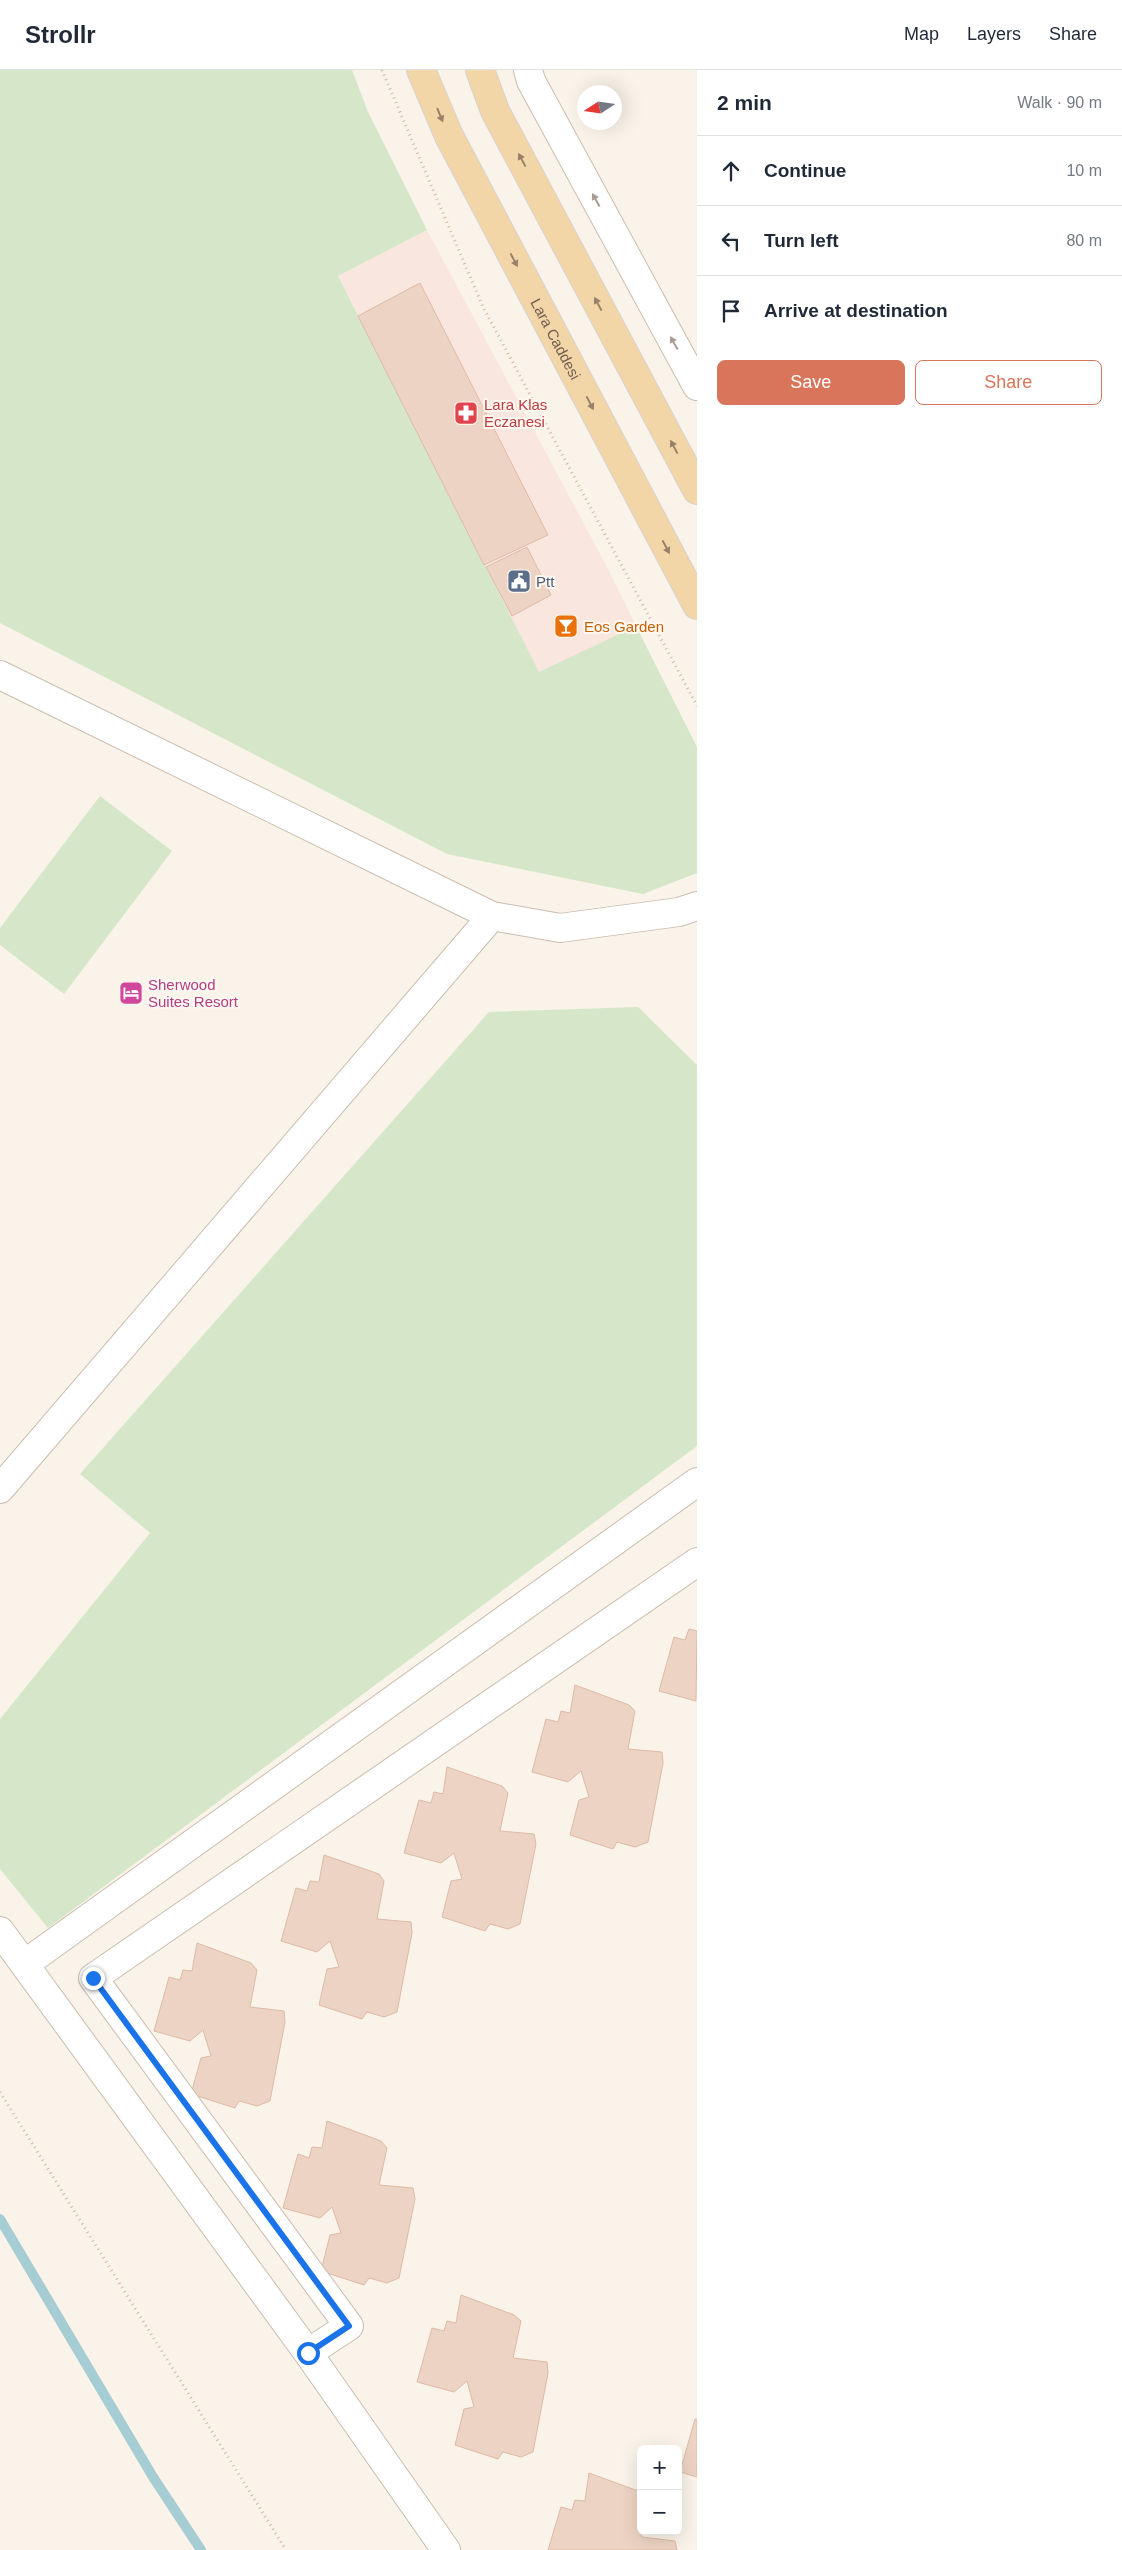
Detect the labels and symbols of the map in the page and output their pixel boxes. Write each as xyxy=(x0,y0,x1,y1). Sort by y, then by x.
north arrow xyxy=(577,85,622,130)
one-way arrow xyxy=(436,108,444,123)
one-way arrow xyxy=(517,154,526,167)
one-way arrow xyxy=(592,193,600,207)
one-way arrow xyxy=(510,252,518,267)
street label: Lara Caddesi xyxy=(528,295,585,382)
one-way arrow xyxy=(594,296,602,311)
one-way arrow xyxy=(670,335,678,350)
place label: Lara Klas Eczanesi xyxy=(484,396,547,430)
one-way arrow xyxy=(586,396,594,411)
pharmacy icon: Lara Klas Eczanesi xyxy=(453,400,479,426)
one-way arrow xyxy=(670,440,678,454)
one-way arrow xyxy=(662,540,670,554)
public building icon: Ptt xyxy=(506,568,532,594)
place label: Ptt xyxy=(536,573,555,590)
bar icon: Eos Garden xyxy=(553,613,579,639)
place label: Eos Garden xyxy=(584,618,664,635)
place label: Sherwood Suites Resort xyxy=(148,976,239,1010)
hotel icon: Sherwood Suites Resort xyxy=(118,980,144,1006)
route end xyxy=(82,1967,105,1990)
route start xyxy=(297,2342,320,2365)

